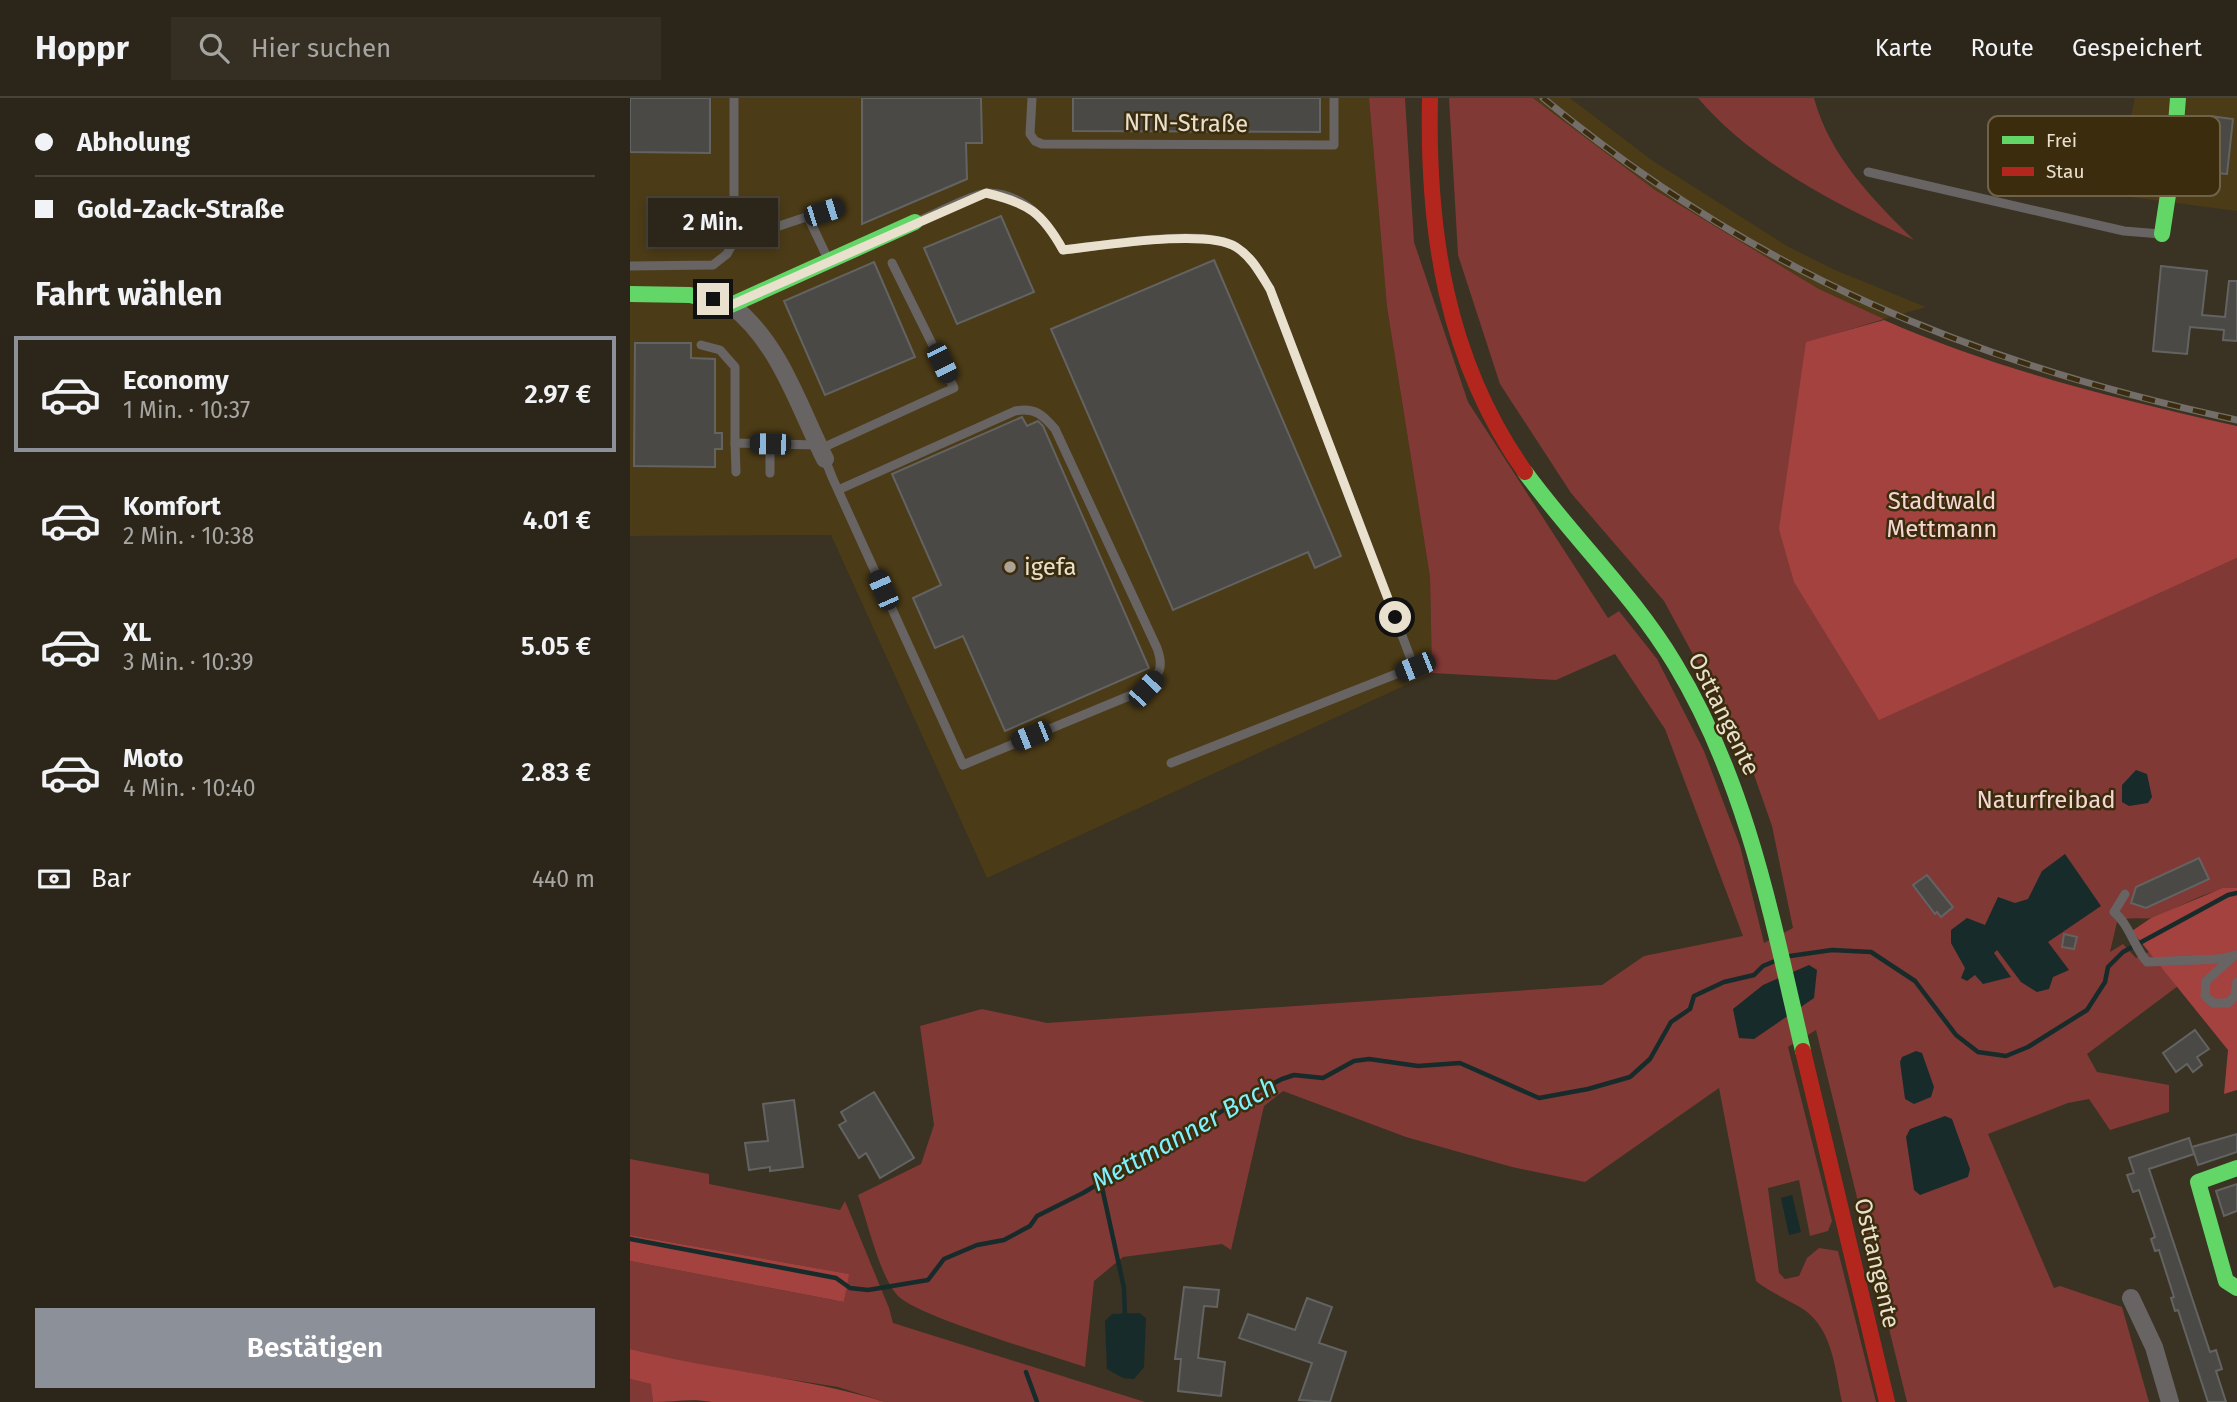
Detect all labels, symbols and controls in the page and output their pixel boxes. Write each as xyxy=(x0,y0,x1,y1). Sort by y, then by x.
search box xyxy=(171,17,661,80)
text: Hoppr xyxy=(35,28,129,68)
icon: search xyxy=(195,29,233,67)
text: Hier suchen xyxy=(251,33,391,64)
text: Karte xyxy=(1875,34,1932,62)
text: Route xyxy=(1970,34,2034,62)
text: Gespeichert xyxy=(2072,34,2202,62)
street label: NTN-Straße xyxy=(1124,108,1248,138)
legend xyxy=(1988,116,2220,196)
text: Abholung xyxy=(77,127,190,158)
text: Frei xyxy=(2046,129,2077,152)
text: Stau xyxy=(2046,160,2084,183)
text: Gold-Zack-Straße xyxy=(77,194,284,225)
car xyxy=(801,196,848,228)
callout: 2 Min. xyxy=(648,198,778,246)
text: 2 Min. xyxy=(683,208,743,236)
text: Fahrt wählen xyxy=(35,275,222,313)
route end xyxy=(697,283,729,315)
car xyxy=(924,340,961,386)
icon: car xyxy=(39,363,102,426)
text: Economy xyxy=(123,365,229,396)
text: 2.97 € xyxy=(524,379,591,410)
text: 1 Min. · 10:37 xyxy=(123,396,250,424)
car xyxy=(749,433,792,455)
park label: Stadtwald Mettmann xyxy=(1887,487,1997,543)
icon: car xyxy=(39,489,102,552)
text: Komfort xyxy=(123,491,221,522)
text: 4.01 € xyxy=(523,505,591,536)
text: 2 Min. · 10:38 xyxy=(123,522,254,550)
place label: igefa xyxy=(1024,553,1077,581)
marker: igefa xyxy=(1002,559,1018,575)
car xyxy=(865,567,902,613)
route start xyxy=(1379,601,1411,633)
icon: car xyxy=(39,615,102,678)
text: XL xyxy=(123,617,151,648)
text: 5.05 € xyxy=(521,631,591,662)
text: 3 Min. · 10:39 xyxy=(123,648,253,676)
street label: Osttangente xyxy=(1682,648,1766,780)
car xyxy=(1392,649,1439,685)
car xyxy=(1124,666,1169,712)
car xyxy=(1008,718,1055,754)
icon: car xyxy=(39,741,102,804)
text: Moto xyxy=(123,743,183,774)
text: 2.83 € xyxy=(522,757,591,788)
text: 4 Min. · 10:40 xyxy=(123,774,256,802)
park label: Naturfreibad xyxy=(1976,786,2116,814)
icon: cash xyxy=(35,860,73,898)
text: Bar xyxy=(91,863,131,894)
text: 440 m xyxy=(532,865,595,893)
water label: Mettmanner Bach xyxy=(1086,1070,1282,1198)
street label: Osttangente xyxy=(1848,1195,1906,1331)
button: Bestätigen xyxy=(35,1308,595,1388)

